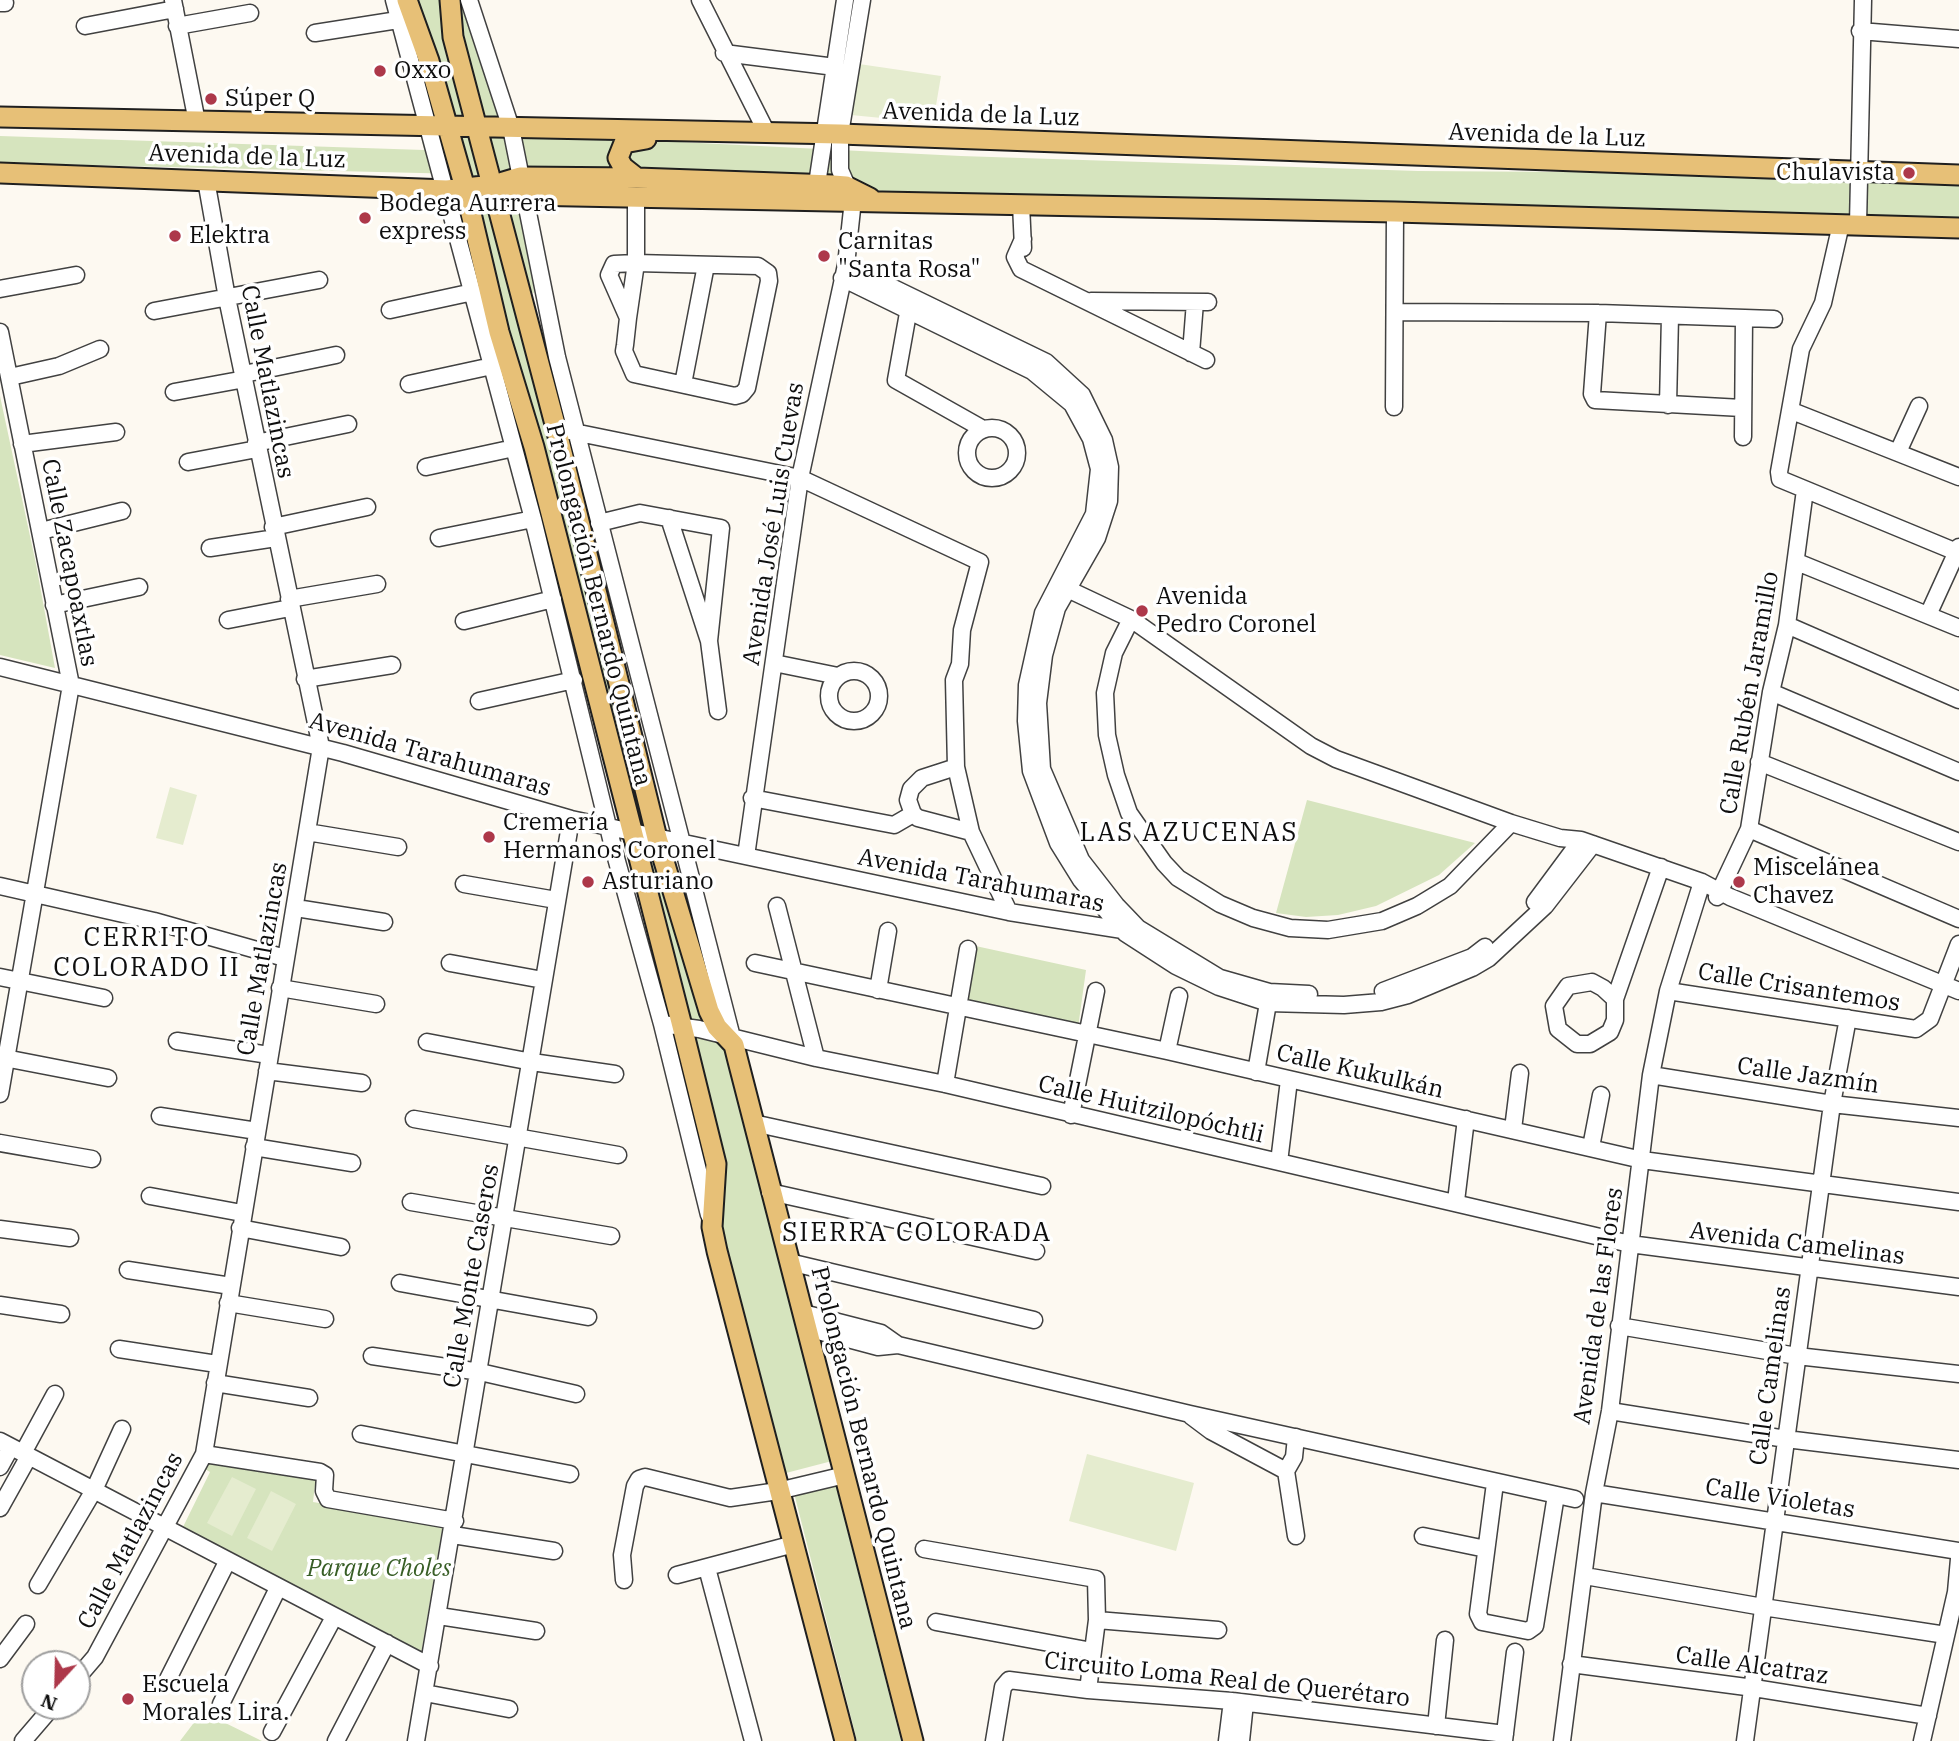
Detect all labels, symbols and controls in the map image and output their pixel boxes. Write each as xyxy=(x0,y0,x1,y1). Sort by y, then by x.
place label: Oxxo xyxy=(394,57,451,85)
marker: Oxxo xyxy=(372,63,388,79)
place label: Súper Q xyxy=(225,85,315,113)
marker: Súper Q xyxy=(203,91,219,107)
street label: Avenida de la Luz xyxy=(882,97,1080,133)
street label: Avenida de la Luz xyxy=(1448,118,1646,154)
street label: Avenida de la Luz xyxy=(148,139,346,175)
place label: Chulavista xyxy=(1776,159,1895,187)
marker: Chulavista xyxy=(1901,165,1917,181)
place label: Bodega Aurrera express xyxy=(379,190,557,246)
marker: Bodega Aurrera express xyxy=(357,210,373,226)
place label: Elektra xyxy=(189,222,270,250)
marker: Elektra xyxy=(167,228,183,244)
place label: Carnitas "Santa Rosa" xyxy=(838,228,980,284)
marker: Carnitas "Santa Rosa" xyxy=(816,248,832,264)
street label: Calle Matlazincas xyxy=(234,283,300,481)
street label: Avenida José Luis Cuevas xyxy=(737,380,811,668)
street label: Prolongación Bernardo Quintana xyxy=(539,421,657,789)
street label: Calle Zacapoaxtlas xyxy=(35,457,103,669)
street label: Calle Rubén Jaramillo xyxy=(1714,569,1786,817)
place label: Avenida Pedro Coronel xyxy=(1156,583,1316,639)
marker: Avenida Pedro Coronel xyxy=(1134,603,1150,619)
street label: Avenida Tarahumaras xyxy=(306,707,554,803)
place label: Cremería Hermanos Coronel xyxy=(503,809,716,865)
district label: LAS AZUCENAS xyxy=(1081,817,1297,849)
marker: Cremería Hermanos Coronel xyxy=(481,829,497,845)
street label: Avenida Tarahumaras xyxy=(855,843,1107,919)
place label: Miscelánea Chavez xyxy=(1753,854,1880,910)
street label: Calle Matlazincas xyxy=(232,860,294,1058)
place label: Asturiano xyxy=(602,868,714,896)
marker: Asturiano xyxy=(580,874,596,890)
marker: Miscelánea Chavez xyxy=(1731,874,1747,890)
district label: CERRITO COLORADO II xyxy=(55,922,239,984)
street label: Calle Crisantemos xyxy=(1696,958,1902,1018)
street label: Calle Kukulkán xyxy=(1274,1039,1446,1105)
street label: Calle Jazmín xyxy=(1735,1052,1881,1100)
street label: Calle Huitzilopóchtli xyxy=(1035,1070,1267,1150)
street label: Calle Monte Caseros xyxy=(438,1162,506,1390)
street label: Avenida de las Flores xyxy=(1568,1186,1630,1426)
district label: SIERRA COLORADA xyxy=(784,1217,1050,1249)
street label: Avenida Camelinas xyxy=(1688,1217,1906,1271)
street label: Prolongación Bernardo Quintana xyxy=(804,1264,922,1632)
street label: Calle Camelinas xyxy=(1744,1285,1798,1467)
street label: Calle Matlazincas xyxy=(72,1448,190,1634)
street label: Calle Violetas xyxy=(1703,1473,1857,1525)
park label: Parque Choles xyxy=(307,1555,451,1583)
street label: Calle Alcatraz xyxy=(1674,1641,1830,1691)
street label: Circuito Loma Real de Querétaro xyxy=(1043,1646,1411,1714)
north arrow xyxy=(21,1650,91,1720)
place label: Escuela Morales Lira. xyxy=(142,1671,290,1727)
text: N xyxy=(37,1689,60,1717)
marker: Escuela Morales Lira. xyxy=(120,1691,136,1707)

